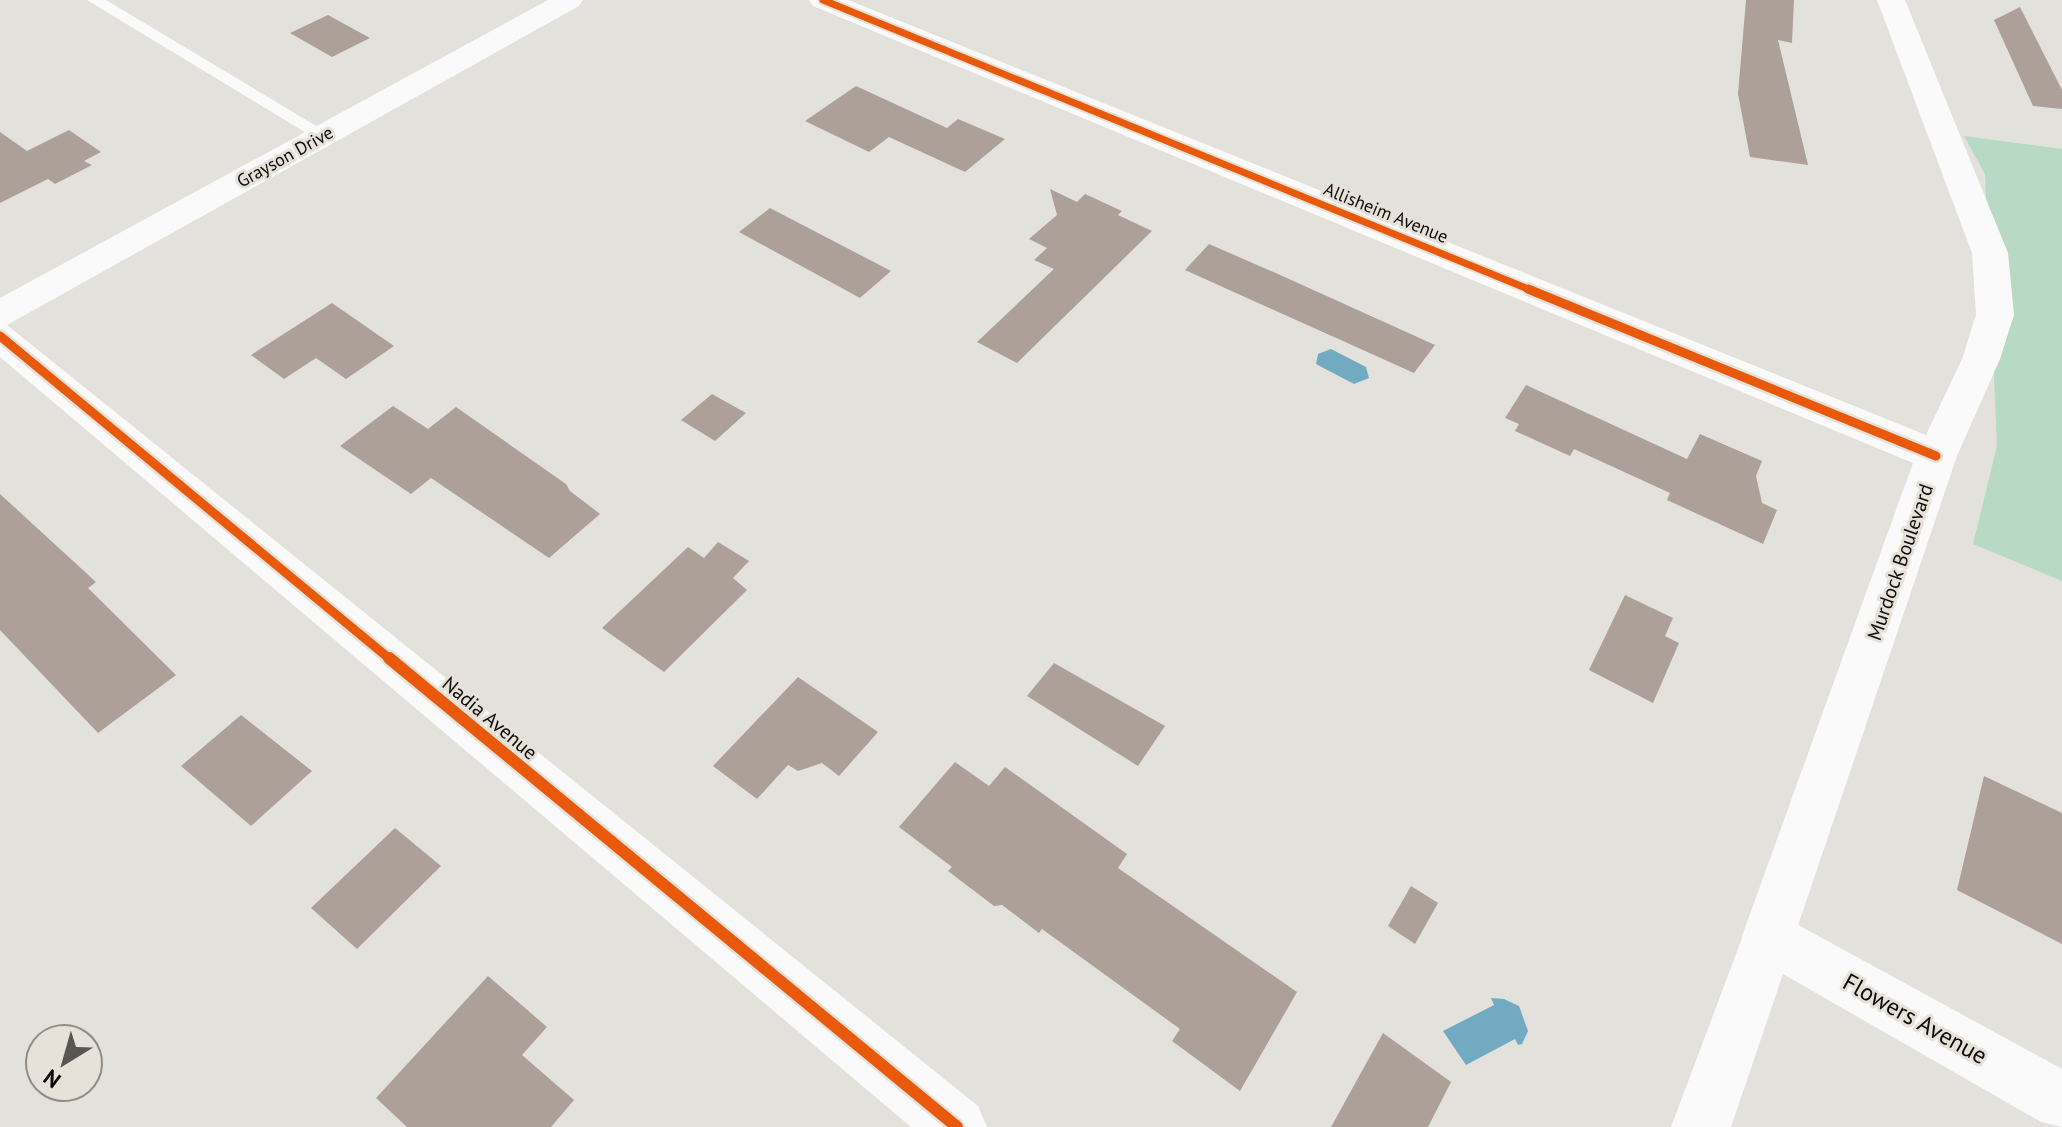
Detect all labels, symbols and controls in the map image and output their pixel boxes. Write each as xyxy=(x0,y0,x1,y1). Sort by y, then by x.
street label: Grayson Drive xyxy=(233,121,337,192)
street label: Allisheim Avenue xyxy=(1321,177,1452,248)
street label: Murdock Boulevard xyxy=(1861,480,1939,644)
street label: Nadia Avenue xyxy=(437,671,543,765)
street label: Flowers Avenue xyxy=(1838,966,1993,1071)
north arrow xyxy=(24,1023,104,1103)
text: N xyxy=(38,1063,66,1095)

